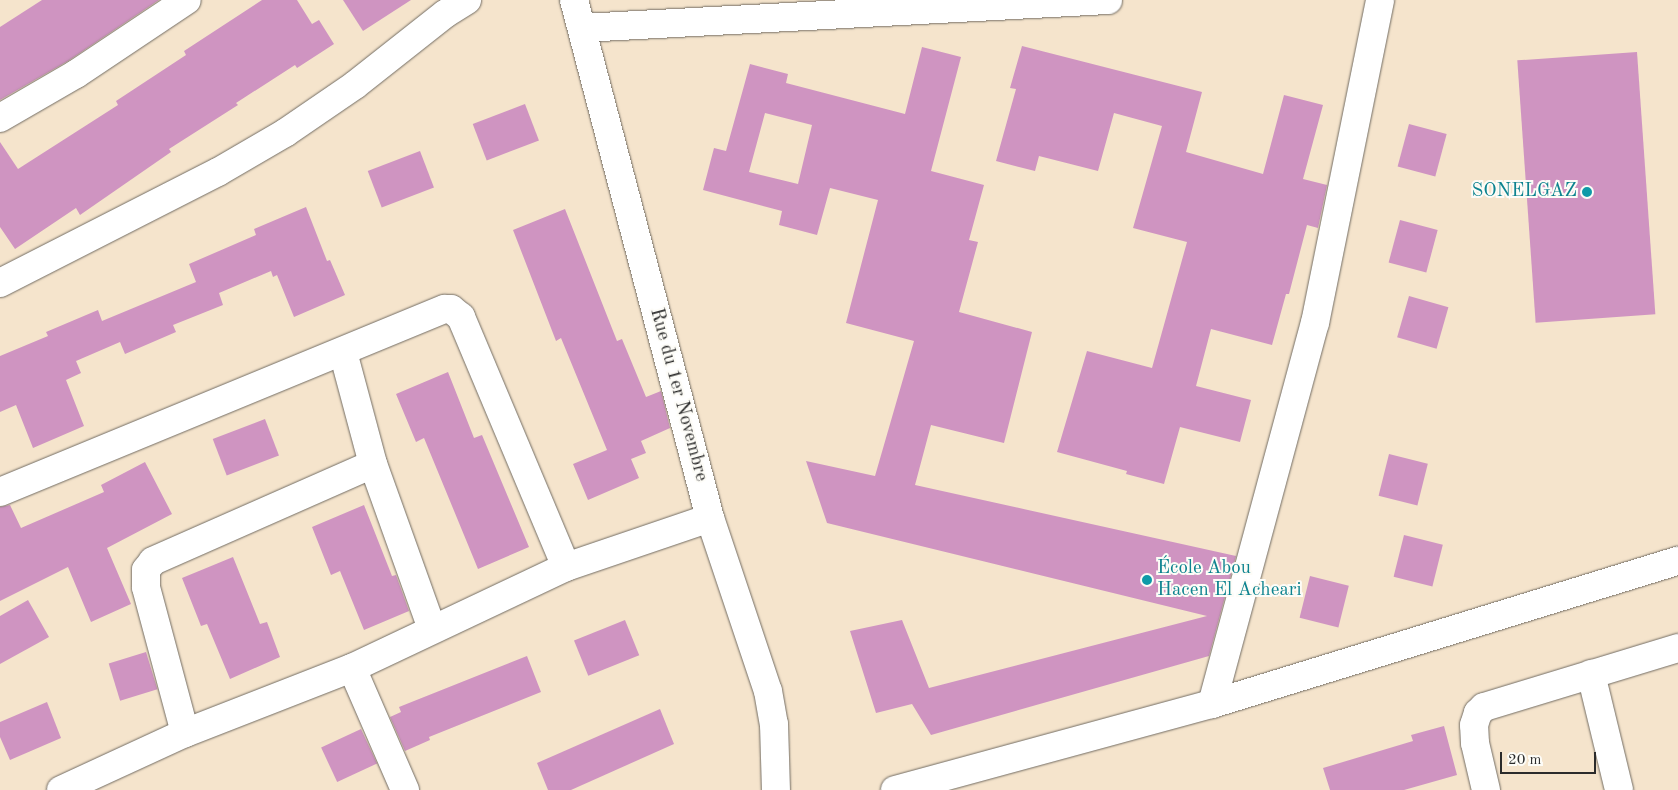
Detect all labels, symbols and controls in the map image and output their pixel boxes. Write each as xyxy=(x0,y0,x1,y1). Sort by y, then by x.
place label: SONELGAZ xyxy=(1471,181,1577,203)
marker: SONELGAZ xyxy=(1581,186,1593,198)
street label: Rue du 1er Novembre xyxy=(644,306,712,484)
place label: École Abou Hacen El Acheari xyxy=(1157,558,1302,602)
marker: École Abou Hacen El Acheari xyxy=(1141,574,1153,586)
scale bar xyxy=(1503,742,1599,774)
text: 20 m xyxy=(1508,753,1542,768)

